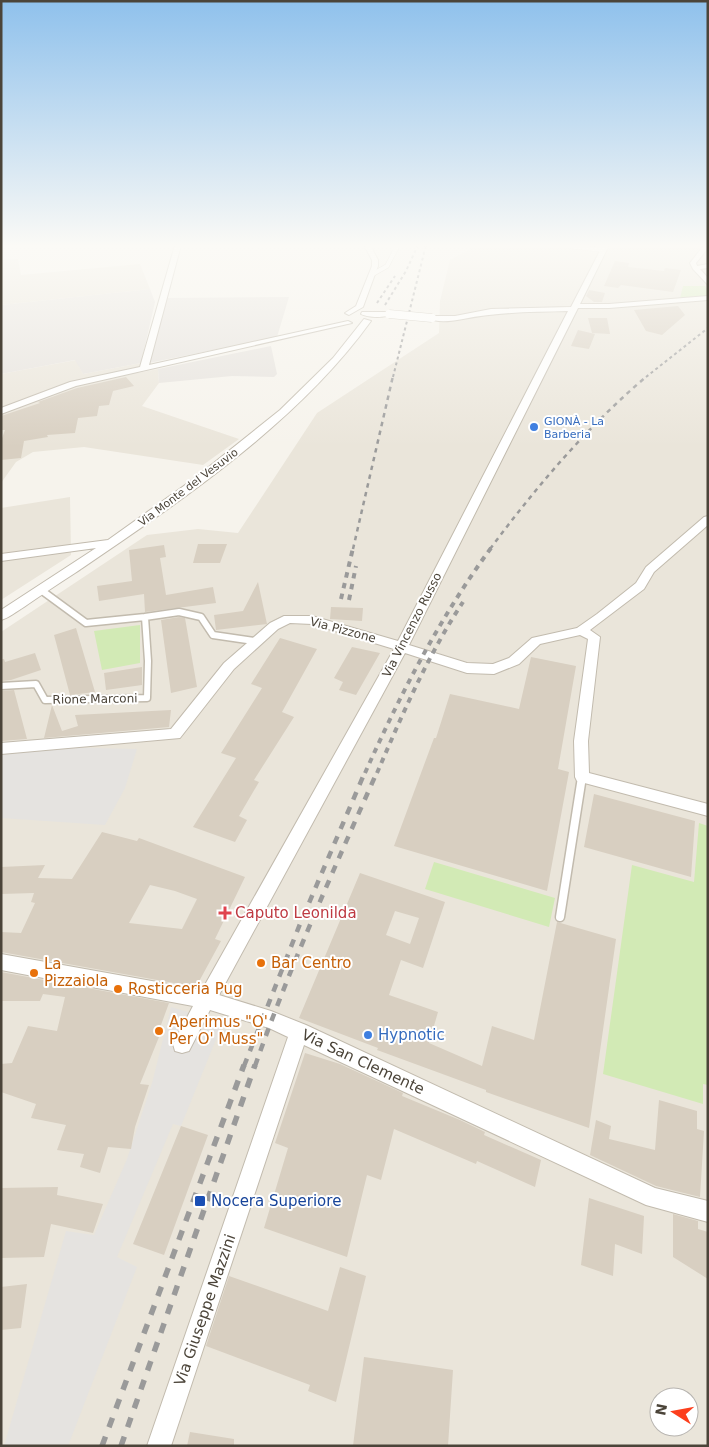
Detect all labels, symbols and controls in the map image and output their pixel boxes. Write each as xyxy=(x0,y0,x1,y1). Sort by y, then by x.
place label: GIONÀ - La Barberia xyxy=(544,415,604,441)
marker: GIONÀ - La Barberia xyxy=(528,421,540,433)
street label: Via Monte del Vesuvio xyxy=(136,446,241,529)
street label: Via Vincenzo Russo xyxy=(380,570,444,680)
street label: Via Pizzone xyxy=(308,614,378,646)
street label: Rione Marconi xyxy=(52,691,138,707)
place label: Caputo Leonilda xyxy=(235,904,357,922)
marker: Caputo Leonilda xyxy=(219,907,231,919)
place label: Bar Centro xyxy=(271,954,352,972)
place label: La Pizzaiola xyxy=(44,955,109,990)
marker: Bar Centro xyxy=(255,957,267,969)
marker: La Pizzaiola xyxy=(28,967,40,979)
place label: Rosticceria Pug xyxy=(128,980,243,998)
marker: Rosticceria Pug xyxy=(112,983,124,995)
place label: Aperimus "O' Per O' Muss" xyxy=(169,1013,268,1048)
marker: Aperimus "O' Per O' Muss" xyxy=(153,1025,165,1037)
street label: Via San Clemente xyxy=(299,1026,427,1098)
place label: Hypnotic xyxy=(378,1026,445,1044)
marker: Hypnotic xyxy=(362,1029,374,1041)
place label: Nocera Superiore xyxy=(211,1192,341,1210)
marker: Nocera Superiore xyxy=(193,1194,207,1208)
street label: Via Giuseppe Mazzini xyxy=(171,1232,239,1388)
north arrow xyxy=(649,1387,699,1437)
text: N xyxy=(652,1402,670,1417)

